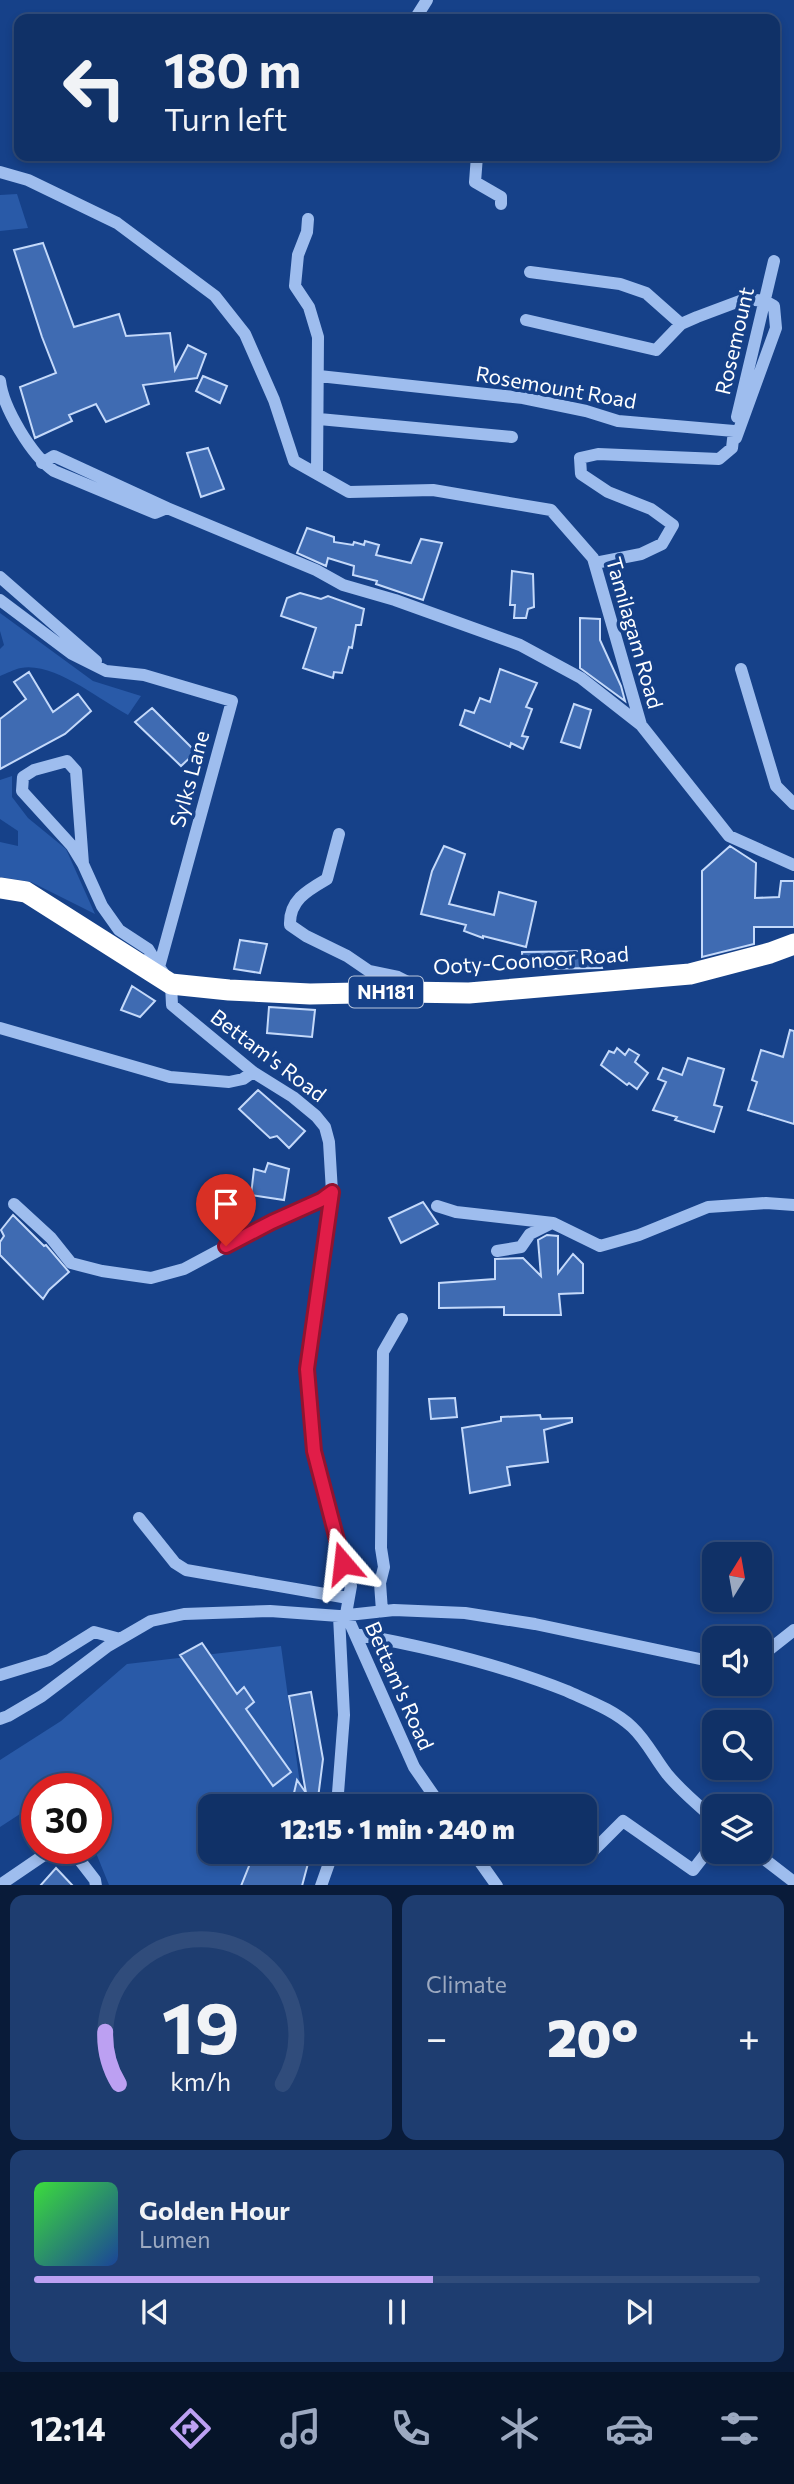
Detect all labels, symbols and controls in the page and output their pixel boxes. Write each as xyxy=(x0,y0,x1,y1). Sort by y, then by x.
text: 180 m xyxy=(164,38,301,98)
icon: left xyxy=(49,42,140,133)
text: Turn left xyxy=(164,98,288,138)
street label: Rosemount xyxy=(709,284,758,397)
street label: Rosemount Road xyxy=(474,360,639,413)
street label: Tamilagam Road xyxy=(602,554,669,711)
street label: Sylks Lane xyxy=(164,728,213,830)
street label: Ooty-Coonoor Road xyxy=(432,940,630,979)
road number: NH181 xyxy=(349,976,423,1008)
street label: Bettam's Road xyxy=(206,1003,331,1106)
pin xyxy=(196,1174,256,1246)
icon: arrive xyxy=(207,1185,245,1223)
position arrow xyxy=(306,1526,380,1600)
north arrow xyxy=(702,1542,772,1612)
map controls xyxy=(702,1542,772,1864)
street label: Bettam's Road xyxy=(361,1617,440,1753)
button: sound xyxy=(702,1626,772,1696)
button: search xyxy=(702,1710,772,1780)
speed limit sign: 30 xyxy=(21,1773,112,1864)
button: layers xyxy=(702,1794,772,1864)
text: 12:15 · 1 min · 240 m xyxy=(280,1813,515,1844)
text: Climate xyxy=(426,1970,507,1998)
text: 19 xyxy=(162,1980,240,2069)
text: 20° xyxy=(547,2004,638,2068)
text: − xyxy=(426,2013,448,2060)
text: + xyxy=(738,2013,760,2060)
text: km/h xyxy=(171,2065,231,2095)
text: Golden Hour xyxy=(139,2194,290,2225)
text: Lumen xyxy=(139,2225,210,2253)
icon: previous xyxy=(136,2293,174,2331)
icon: pause xyxy=(378,2293,416,2331)
icon: next xyxy=(620,2293,658,2331)
icon: directions xyxy=(166,2404,215,2453)
icon: music xyxy=(276,2404,325,2453)
icon: phone xyxy=(386,2404,435,2453)
icon: climate xyxy=(495,2404,544,2453)
icon: car xyxy=(605,2404,654,2453)
icon: filters xyxy=(715,2404,764,2453)
text: 12:14 xyxy=(30,2408,106,2448)

